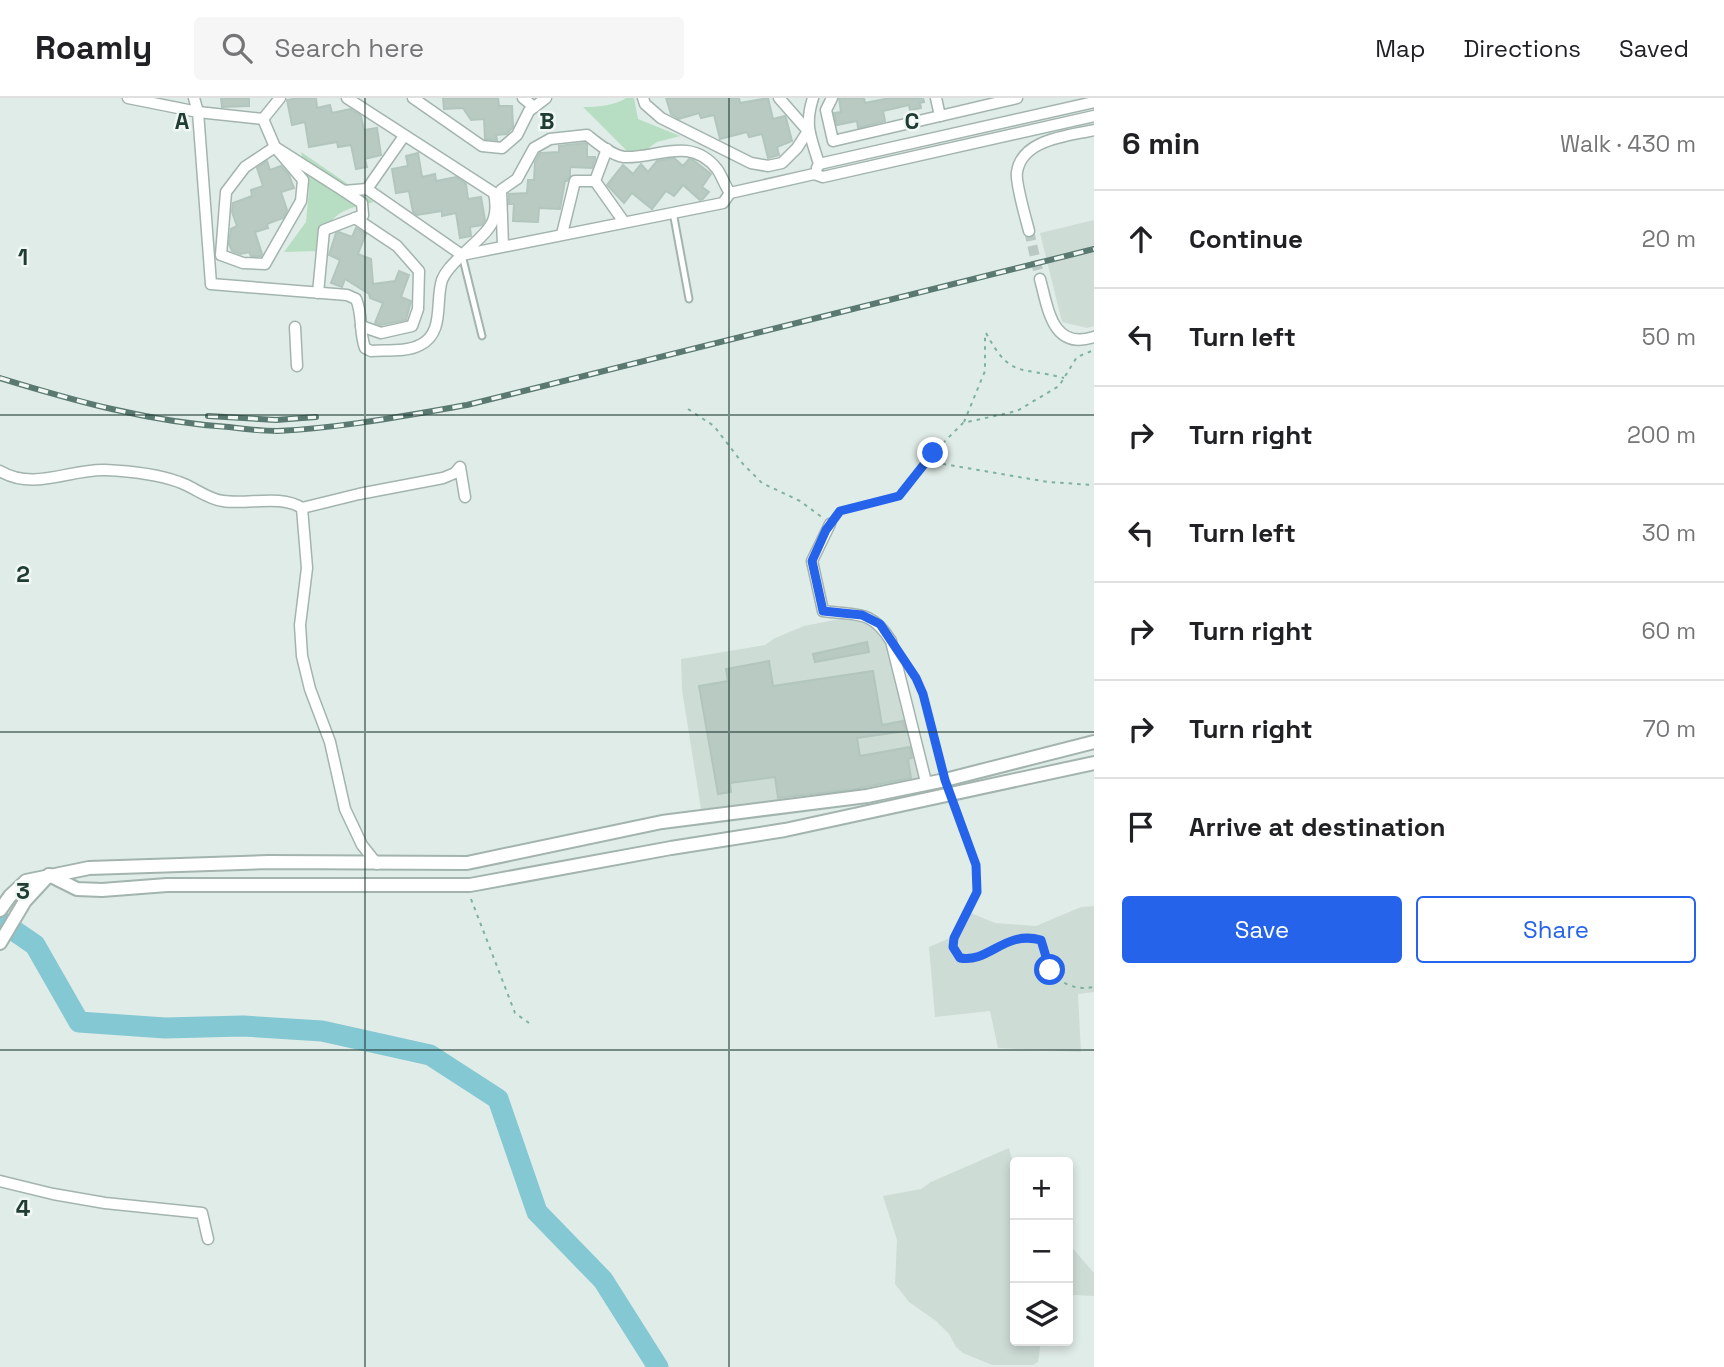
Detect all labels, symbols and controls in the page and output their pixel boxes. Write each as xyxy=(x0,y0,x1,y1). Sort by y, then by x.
search box xyxy=(194,17,684,80)
text: Roamly xyxy=(35,27,152,69)
icon: search xyxy=(218,29,256,67)
text: Search here xyxy=(274,31,424,65)
text: Map xyxy=(1375,33,1425,64)
text: Directions xyxy=(1463,33,1581,64)
text: Saved xyxy=(1619,33,1689,64)
text: A xyxy=(175,106,190,136)
text: B xyxy=(539,106,555,136)
text: C xyxy=(905,106,919,136)
text: 6 min xyxy=(1122,124,1200,163)
text: Walk · 430 m xyxy=(1560,129,1696,159)
icon: ahead xyxy=(1122,220,1160,258)
text: Continue xyxy=(1189,222,1303,256)
text: 20 m xyxy=(1642,224,1696,254)
text: 1 xyxy=(18,242,28,272)
icon: left xyxy=(1122,318,1160,356)
text: Turn left xyxy=(1189,320,1296,354)
text: 50 m xyxy=(1642,322,1696,352)
icon: right xyxy=(1122,416,1160,454)
text: Turn right xyxy=(1189,418,1313,452)
text: 200 m xyxy=(1627,420,1696,450)
route end xyxy=(917,437,948,468)
icon: left xyxy=(1122,514,1160,552)
text: Turn left xyxy=(1189,516,1296,550)
text: 30 m xyxy=(1642,518,1696,548)
text: 2 xyxy=(16,559,30,589)
icon: right xyxy=(1122,612,1160,650)
text: Turn right xyxy=(1189,614,1313,648)
text: 60 m xyxy=(1641,616,1696,646)
icon: right xyxy=(1122,710,1160,748)
text: Turn right xyxy=(1189,712,1313,746)
text: 70 m xyxy=(1643,714,1696,744)
icon: arrive xyxy=(1122,808,1160,846)
text: Arrive at destination xyxy=(1189,810,1446,844)
text: 3 xyxy=(16,876,30,906)
button: Save xyxy=(1122,896,1402,963)
button: Share xyxy=(1416,896,1696,963)
route start xyxy=(1034,954,1065,985)
map controls xyxy=(1010,1157,1073,1346)
button: + xyxy=(1010,1157,1073,1220)
text: 4 xyxy=(16,1193,31,1223)
button: − xyxy=(1010,1220,1073,1283)
button: layers xyxy=(1010,1283,1073,1346)

